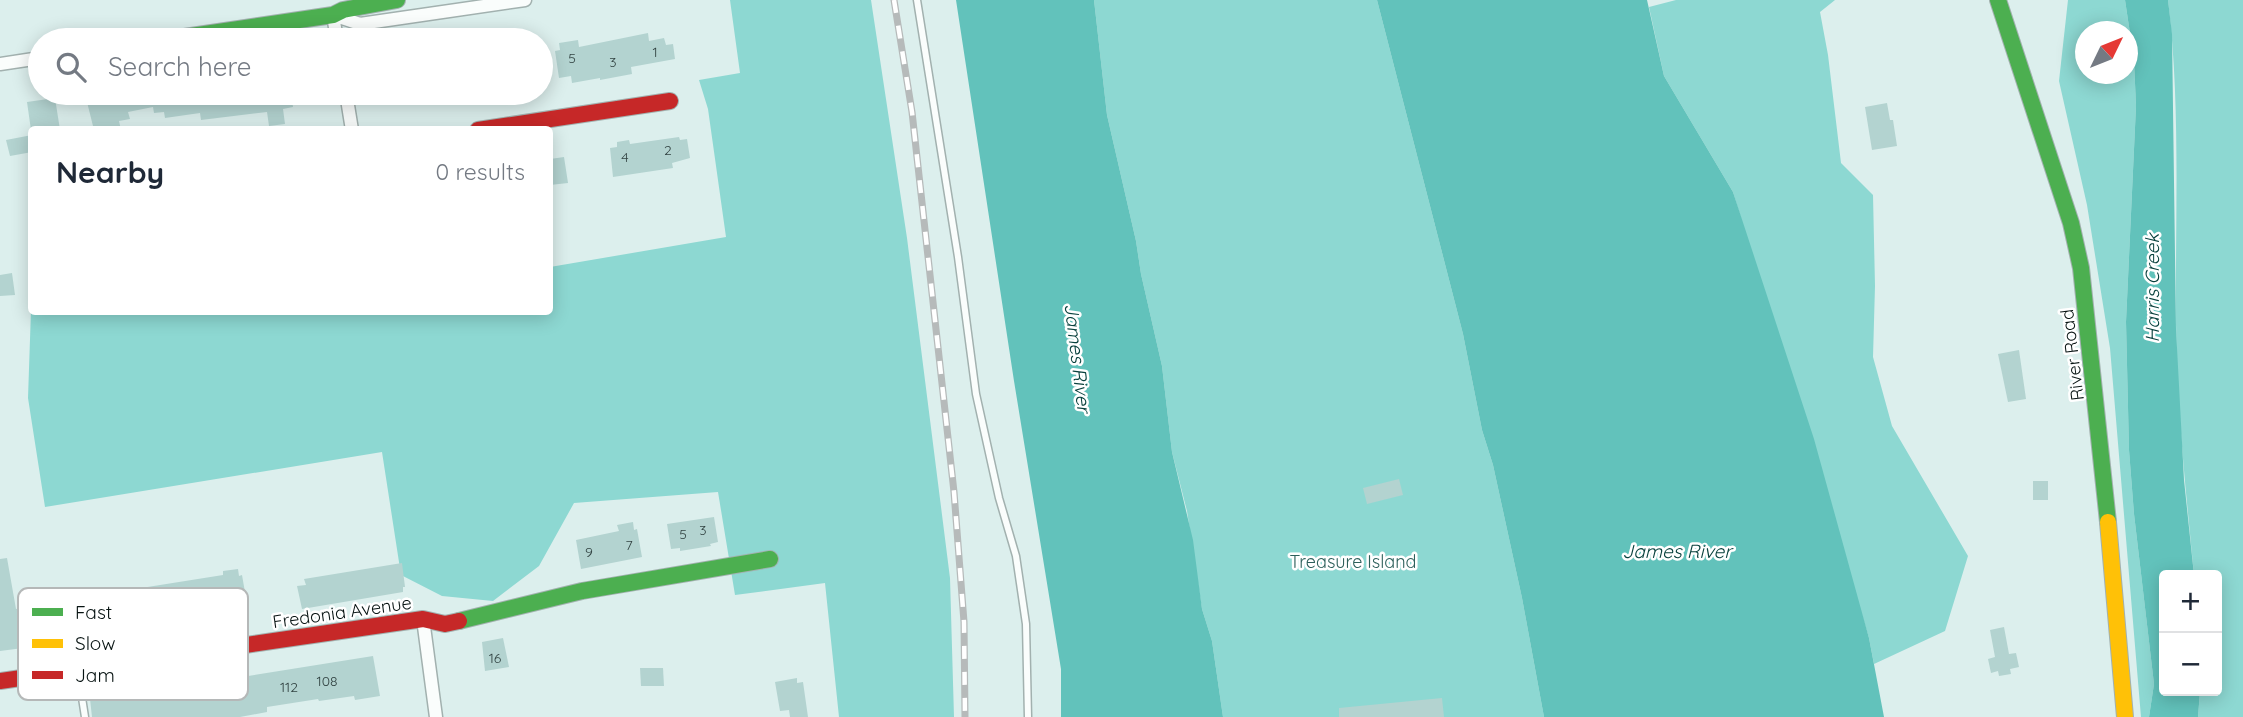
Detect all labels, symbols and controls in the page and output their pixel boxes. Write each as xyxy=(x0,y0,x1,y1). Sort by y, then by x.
north arrow xyxy=(2075,21,2138,84)
search box xyxy=(28,28,553,105)
house number: 1 xyxy=(652,43,658,61)
icon: search xyxy=(52,48,90,86)
house number: 5 xyxy=(568,49,576,67)
text: Search here xyxy=(108,50,252,83)
house number: 3 xyxy=(609,53,617,71)
house number: 2 xyxy=(664,141,672,159)
house number: 4 xyxy=(621,148,629,166)
text: Nearby xyxy=(56,153,164,191)
text: 0 results xyxy=(436,157,525,186)
water label: Harris Creek xyxy=(2140,232,2164,342)
water label: James River xyxy=(1059,302,1097,416)
street label: River Road xyxy=(2055,308,2089,402)
house number: 3 xyxy=(699,521,707,539)
house number: 5 xyxy=(679,525,687,543)
house number: 7 xyxy=(625,536,633,554)
water label: James River xyxy=(1622,539,1734,563)
house number: 9 xyxy=(585,543,593,561)
park label: Treasure Island xyxy=(1289,550,1417,573)
map controls xyxy=(2159,570,2222,696)
button: + xyxy=(2159,570,2222,633)
legend xyxy=(18,588,248,700)
street label: Fredonia Avenue xyxy=(271,591,413,633)
text: Fast xyxy=(75,600,112,624)
text: Slow xyxy=(75,631,116,655)
button: − xyxy=(2159,633,2222,696)
house number: 16 xyxy=(489,649,502,667)
text: Jam xyxy=(75,663,115,687)
house number: 108 xyxy=(316,672,338,690)
house number: 112 xyxy=(280,678,298,696)

